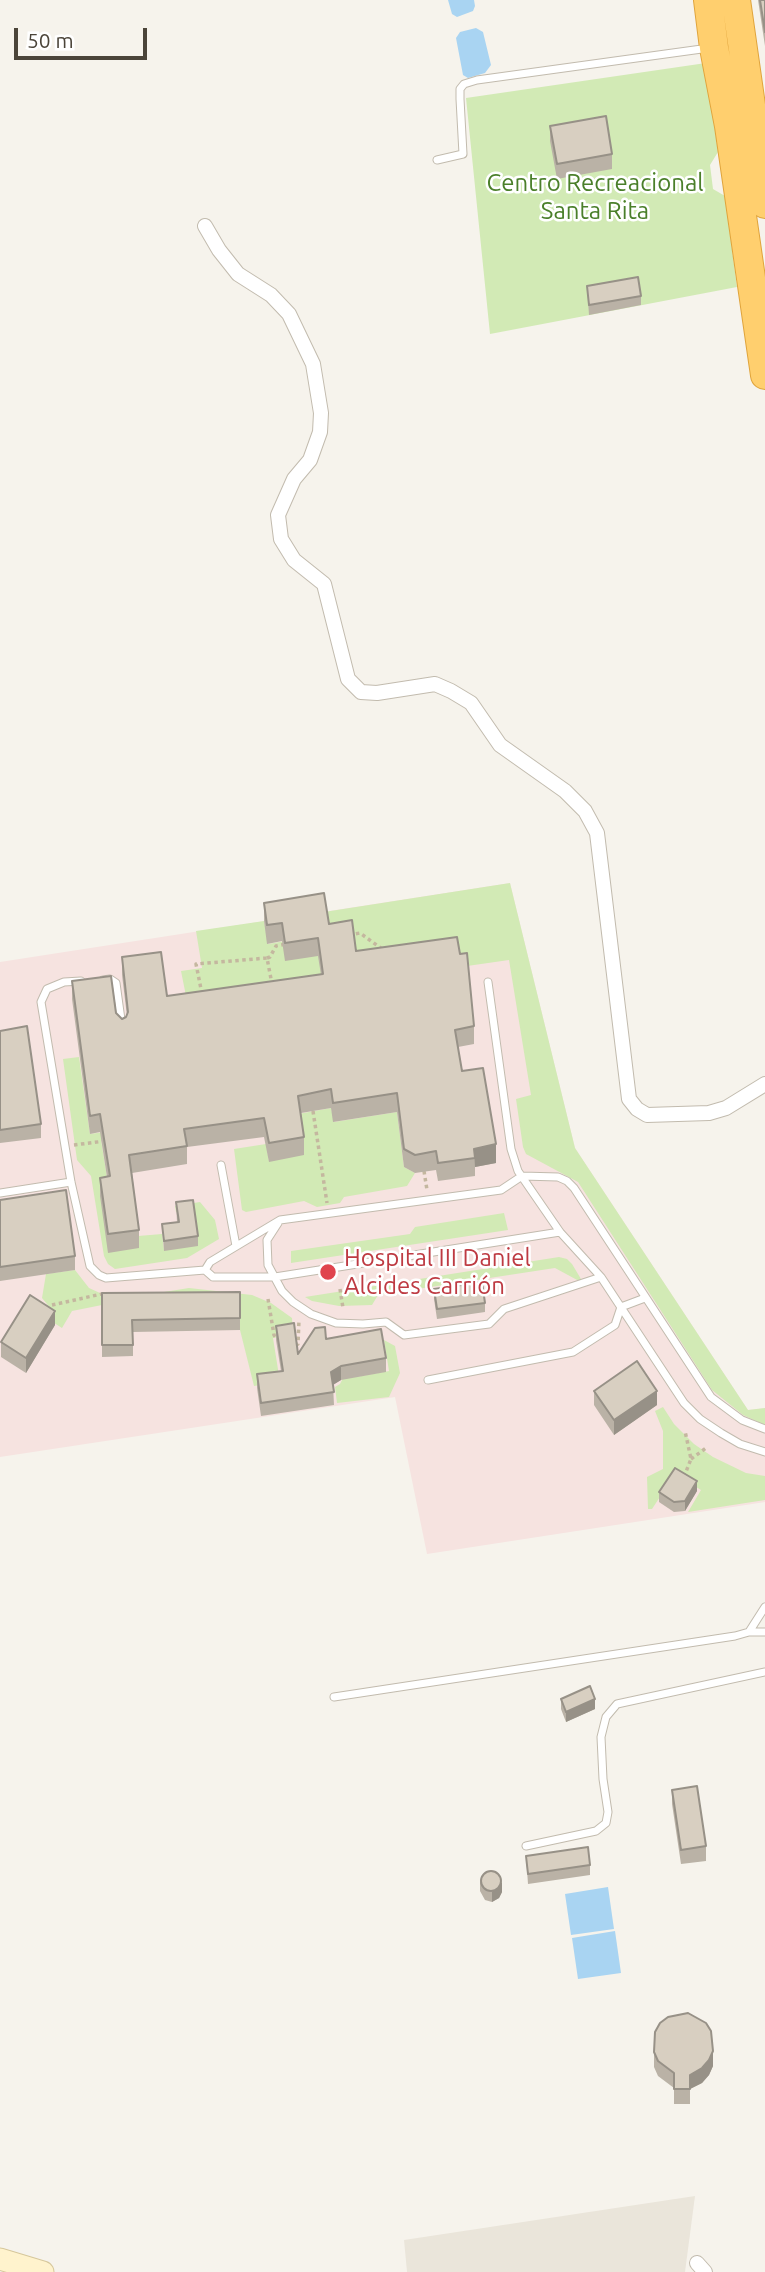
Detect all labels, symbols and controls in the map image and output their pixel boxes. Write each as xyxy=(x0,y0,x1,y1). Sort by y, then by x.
scale bar xyxy=(18,14,150,58)
text: 50 m xyxy=(27,28,74,52)
park label: Centro Recreacional Santa Rita xyxy=(486,169,704,225)
place label: Hospital III Daniel Alcides Carrión xyxy=(344,1244,531,1300)
marker: Hospital III Daniel Alcides Carrión xyxy=(318,1262,338,1282)

